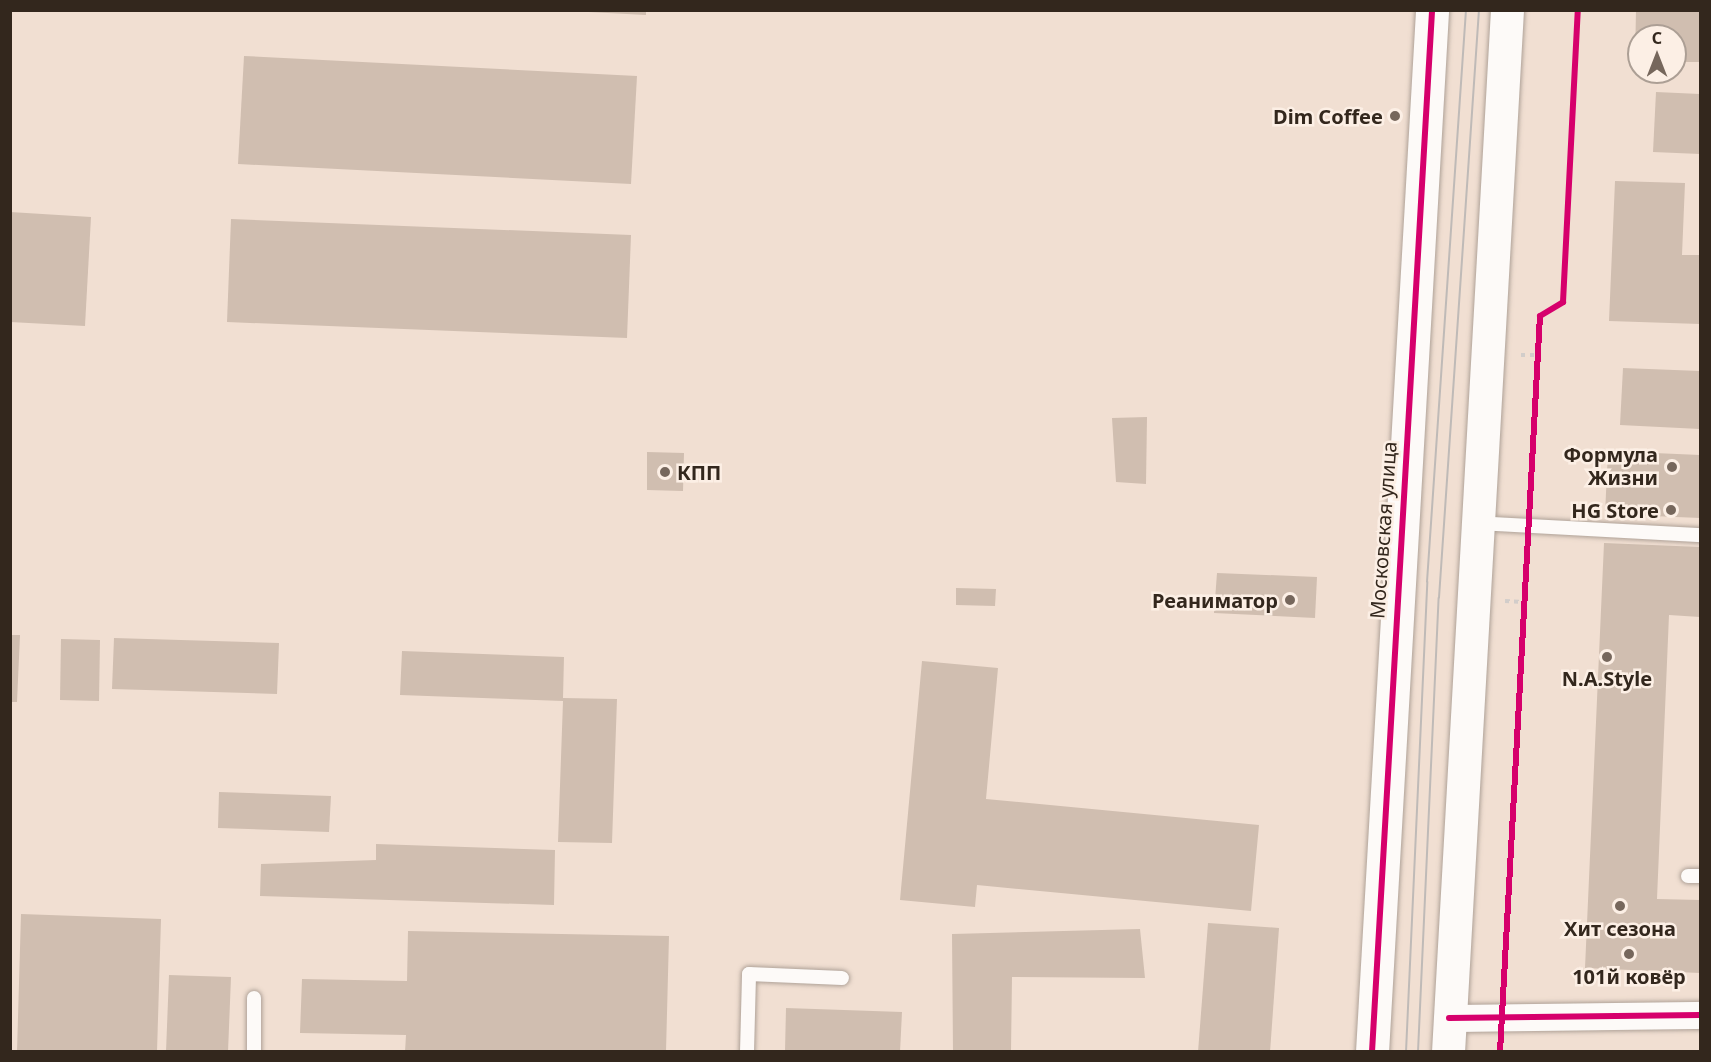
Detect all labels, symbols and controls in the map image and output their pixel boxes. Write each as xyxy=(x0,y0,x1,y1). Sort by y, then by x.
north arrow xyxy=(1627,24,1687,84)
text: С xyxy=(1652,27,1662,49)
place label: Dim Coffee xyxy=(1273,104,1383,128)
marker: Dim Coffee xyxy=(1388,109,1402,123)
street label: Московская улица xyxy=(1365,440,1401,620)
place label: Формула Жизни xyxy=(1563,443,1658,490)
marker: Формула Жизни xyxy=(1663,458,1681,476)
place label: КПП xyxy=(677,460,721,484)
marker: КПП xyxy=(658,465,672,479)
place label: HG Store xyxy=(1571,498,1659,522)
marker: HG Store xyxy=(1664,503,1678,517)
place label: Реаниматор xyxy=(1152,588,1278,612)
marker: Реаниматор xyxy=(1283,593,1297,607)
marker: N.A.Style xyxy=(1600,650,1614,664)
place label: N.A.Style xyxy=(1562,666,1652,690)
marker: Хит сезона xyxy=(1613,899,1627,913)
place label: Хит сезона xyxy=(1564,916,1676,940)
marker: 101й ковёр xyxy=(1622,947,1636,961)
place label: 101й ковёр xyxy=(1572,964,1686,988)

